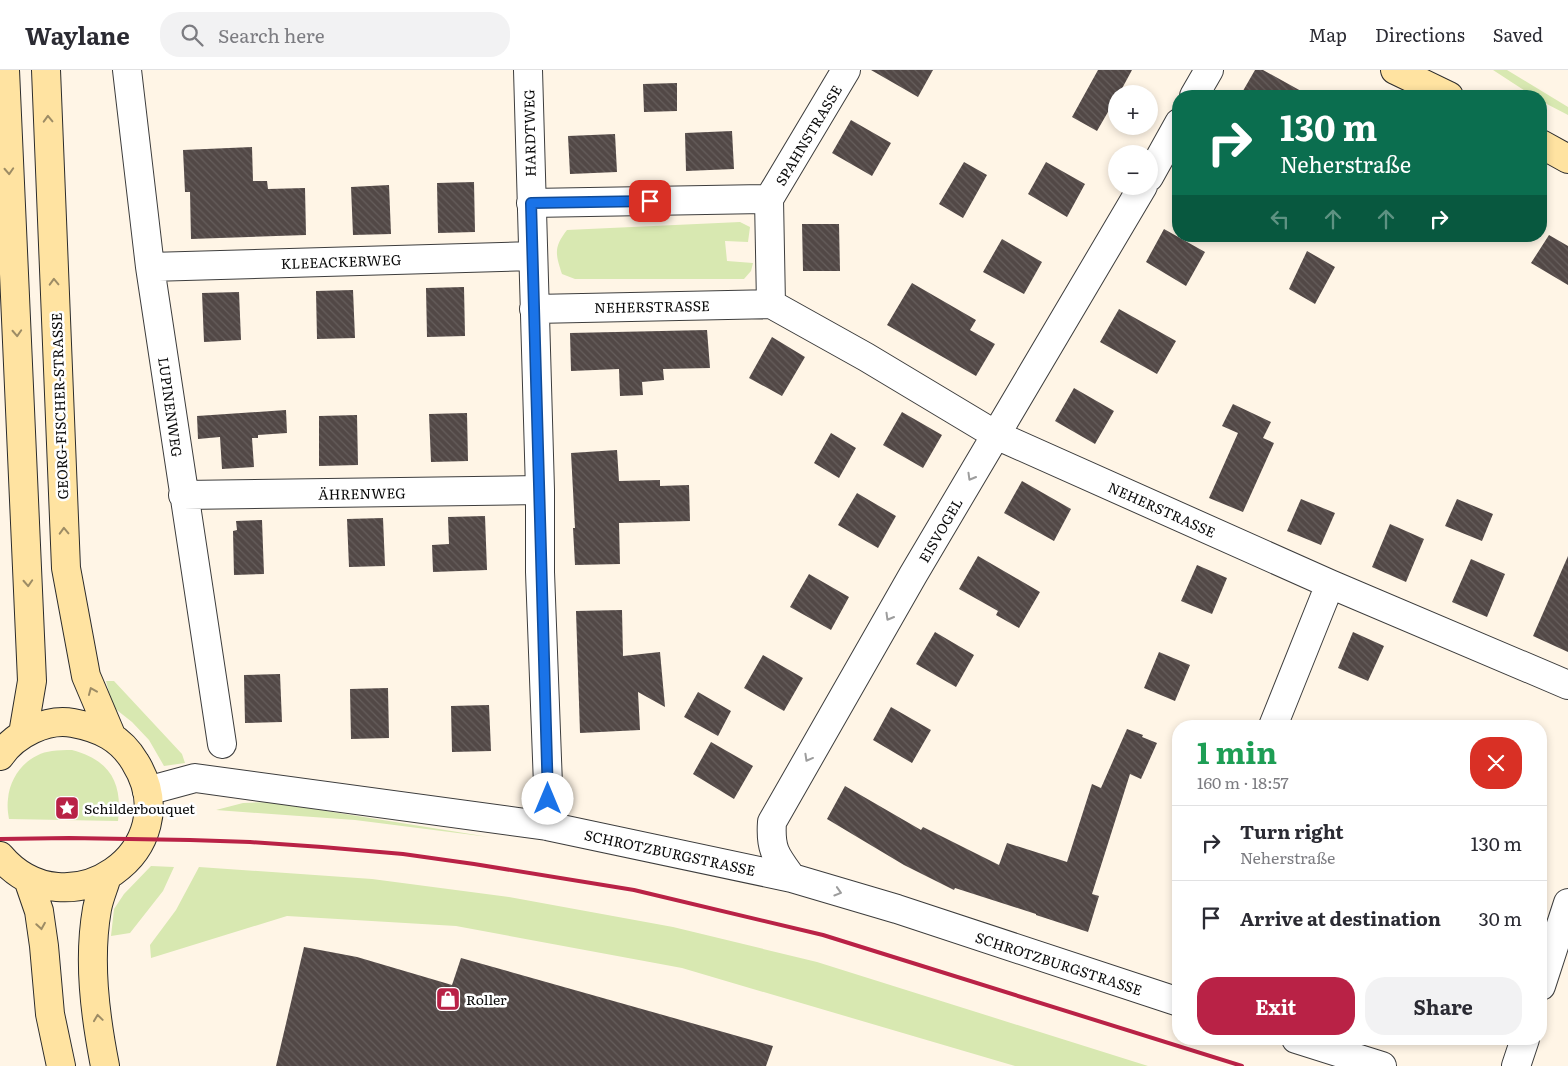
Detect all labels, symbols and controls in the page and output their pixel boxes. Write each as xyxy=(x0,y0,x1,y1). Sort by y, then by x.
search box xyxy=(160,12,510,57)
text: Waylane xyxy=(25,17,130,52)
icon: search xyxy=(178,21,206,49)
text: Search here xyxy=(218,21,325,49)
text: Map xyxy=(1309,21,1347,48)
text: Directions xyxy=(1375,21,1465,48)
text: Saved xyxy=(1493,21,1543,48)
street label: SPAHNSTRASSE xyxy=(770,81,846,189)
map controls xyxy=(1108,85,1158,195)
button: + xyxy=(1108,85,1158,135)
street label: HARDTWEG xyxy=(518,89,540,177)
text: 130 m xyxy=(1280,100,1377,152)
icon: right xyxy=(1197,110,1262,175)
one-way arrow xyxy=(43,115,53,122)
button: − xyxy=(1108,145,1158,195)
text: Neherstraße xyxy=(1280,147,1411,180)
one-way arrow xyxy=(4,167,15,175)
pin xyxy=(629,180,671,222)
icon: arrive xyxy=(636,187,664,215)
icon: left xyxy=(1266,205,1294,233)
icon: ahead xyxy=(1319,205,1347,233)
icon: ahead xyxy=(1372,205,1400,233)
icon: right xyxy=(1425,205,1453,233)
street label: KLEEACKERWEG xyxy=(280,249,402,273)
one-way arrow xyxy=(49,277,60,285)
street label: NEHERSTRASSE xyxy=(594,295,710,317)
street label: GEORG-FISCHER-STRASSE xyxy=(46,312,72,500)
one-way arrow xyxy=(11,330,22,338)
street label: LUPINENWEG xyxy=(154,356,188,459)
one-way arrow xyxy=(967,471,977,480)
street label: NEHERSTRASSE xyxy=(1105,476,1219,542)
street label: ÄHRENWEG xyxy=(318,482,406,504)
street label: EISVOGEL xyxy=(913,494,967,566)
one-way arrow xyxy=(59,527,70,535)
one-way arrow xyxy=(22,580,33,588)
one-way arrow xyxy=(885,612,895,621)
one-way arrow xyxy=(88,687,99,696)
text: 1 min xyxy=(1197,729,1277,773)
button: close xyxy=(1470,737,1522,789)
one-way arrow xyxy=(804,752,814,761)
text: 160 m · 18:57 xyxy=(1197,770,1289,794)
position arrow xyxy=(521,772,573,824)
place icon: Schilderbouquet xyxy=(54,795,80,821)
place label: Schilderbouquet xyxy=(84,798,195,818)
text: Turn right xyxy=(1240,817,1344,845)
street label: SCHROTZBURGSTRASSE xyxy=(583,824,757,880)
icon: right xyxy=(1197,829,1225,857)
text: 130 m xyxy=(1471,829,1522,857)
text: Neherstraße xyxy=(1240,845,1335,869)
one-way arrow xyxy=(834,886,842,896)
icon: arrive xyxy=(1197,904,1225,932)
text: Arrive at destination xyxy=(1240,904,1441,932)
text: 30 m xyxy=(1478,904,1522,932)
one-way arrow xyxy=(36,922,46,931)
street label: SCHROTZBURGSTRASSE xyxy=(973,927,1145,999)
button: Exit xyxy=(1197,977,1355,1035)
button: Share xyxy=(1365,977,1522,1035)
shop icon: Roller xyxy=(435,986,461,1012)
place label: Roller xyxy=(466,989,507,1009)
one-way arrow xyxy=(93,1013,104,1021)

